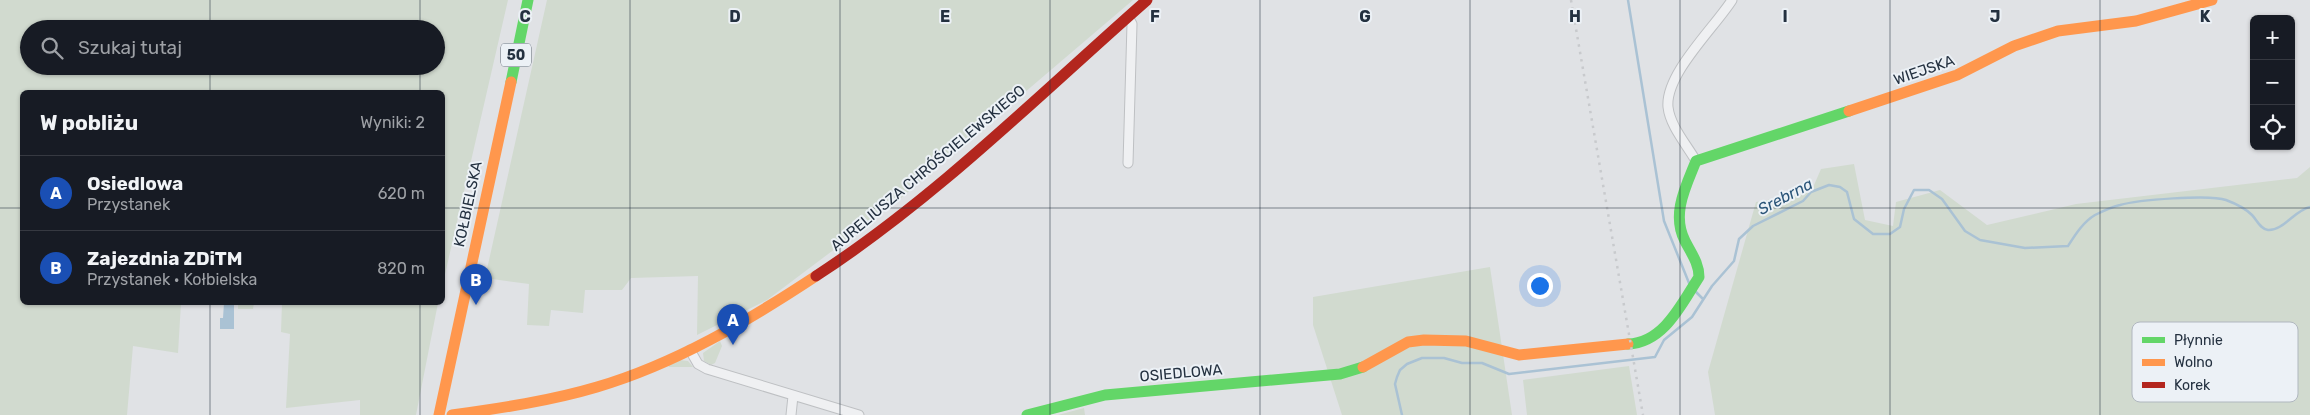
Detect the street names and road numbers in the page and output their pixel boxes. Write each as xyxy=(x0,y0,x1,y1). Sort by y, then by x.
road number: 50 xyxy=(501,44,531,66)
street label: WIEJSKA xyxy=(1891,51,1957,89)
street label: AURELIUSZA CHRÓŚCIELEWSKIEGO xyxy=(827,81,1029,255)
street label: KOŁBIELSKA xyxy=(450,159,486,249)
street label: OSIEDLOWA xyxy=(1139,360,1223,386)

